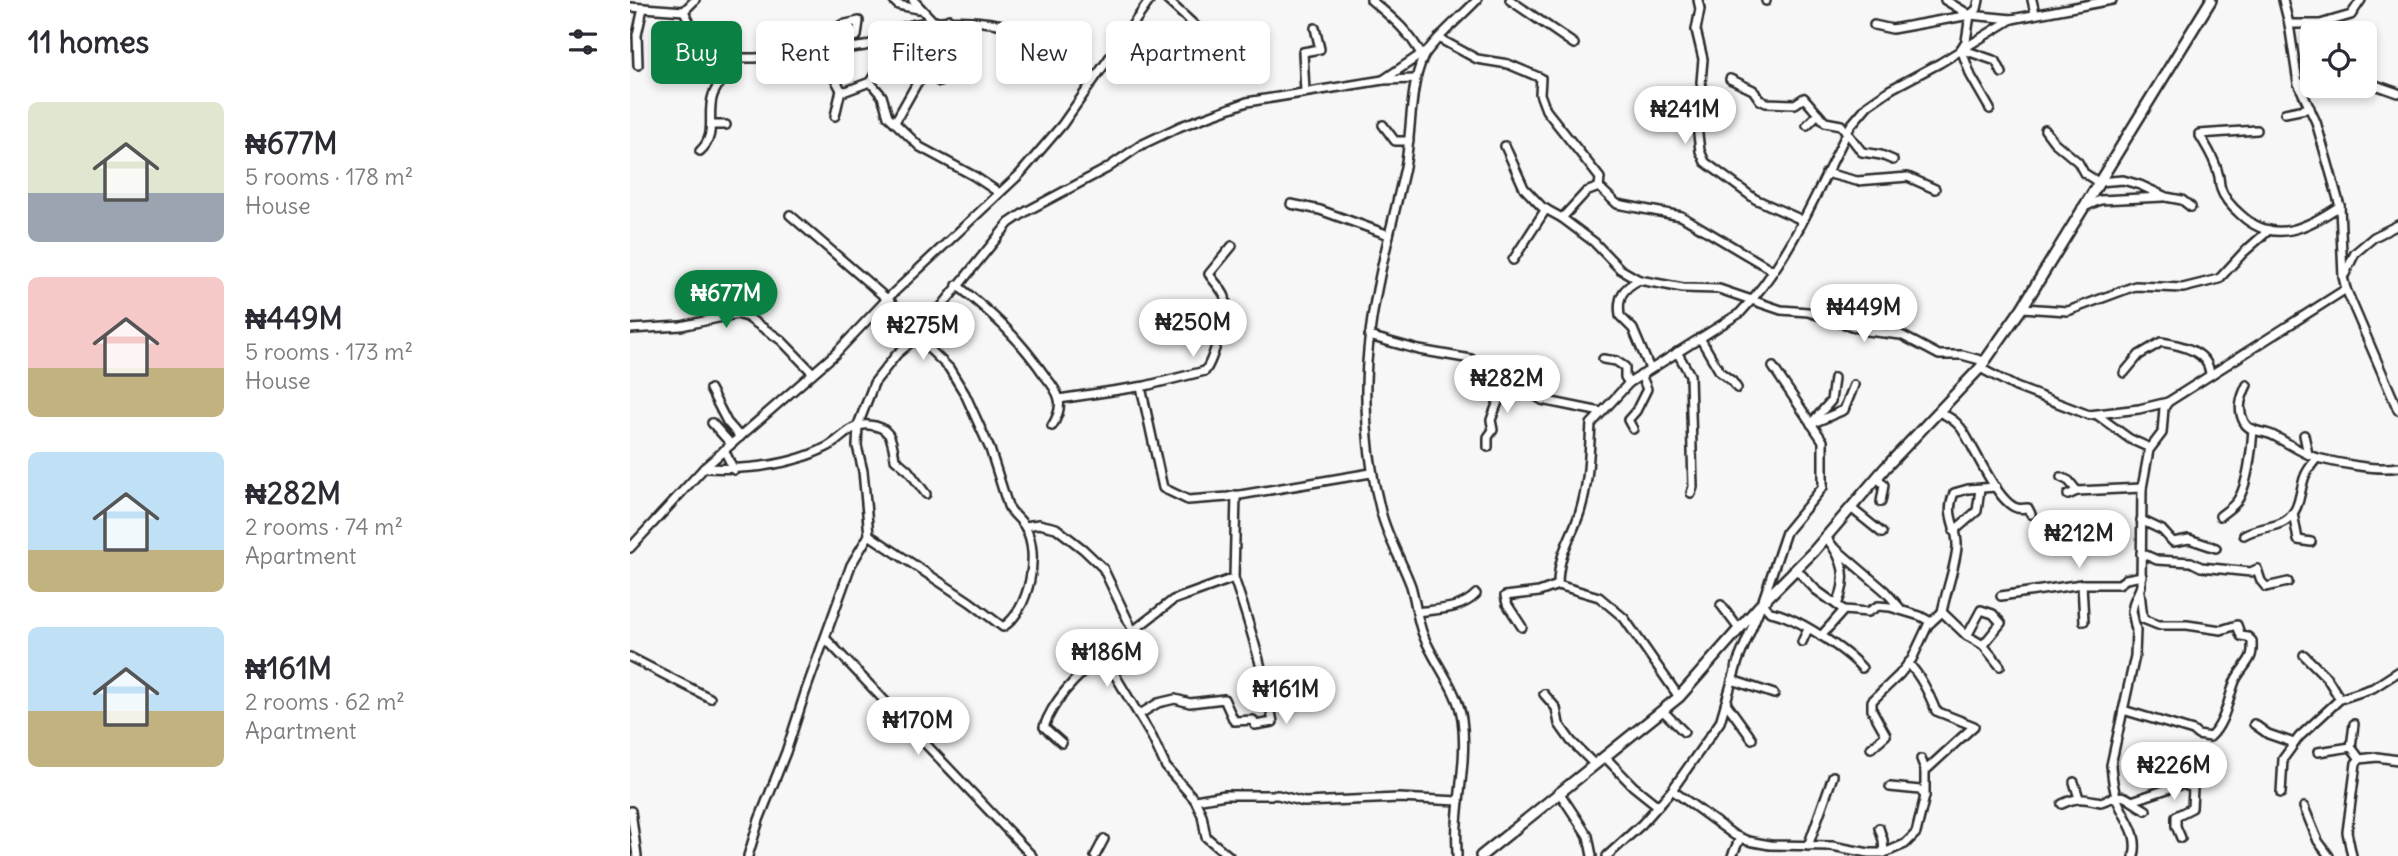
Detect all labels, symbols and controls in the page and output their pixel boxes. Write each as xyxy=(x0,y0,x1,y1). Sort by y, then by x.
chip: Buy xyxy=(651,21,742,84)
chip: Rent xyxy=(756,21,854,84)
chip: Filters xyxy=(868,21,982,84)
chip: New xyxy=(996,21,1092,84)
chip: Apartment xyxy=(1106,21,1270,84)
map controls xyxy=(2300,21,2377,98)
button: locate xyxy=(2300,21,2377,98)
text: 11 homes xyxy=(28,23,149,61)
icon: filters xyxy=(564,23,602,61)
pin: ₦241M xyxy=(1636,86,1734,146)
text: ₦241M xyxy=(1650,94,1720,123)
text: ₦677M xyxy=(245,124,338,162)
icon: home xyxy=(84,130,168,214)
text: 5 rooms · 178 m² xyxy=(245,162,413,191)
text: House xyxy=(245,191,311,220)
pin: ₦677M xyxy=(677,270,775,330)
text: ₦677M xyxy=(690,278,762,307)
pin: ₦449M xyxy=(1815,284,1913,344)
text: ₦449M xyxy=(1826,292,1902,321)
text: ₦449M xyxy=(245,299,343,337)
pin: ₦250M xyxy=(1144,300,1242,359)
pin: ₦275M xyxy=(874,302,972,362)
icon: home xyxy=(84,305,168,389)
text: ₦250M xyxy=(1155,307,1231,336)
text: ₦275M xyxy=(887,310,959,339)
text: 5 rooms · 173 m² xyxy=(245,337,413,366)
pin: ₦282M xyxy=(1458,356,1556,415)
text: ₦282M xyxy=(1470,363,1544,392)
text: House xyxy=(245,366,311,395)
text: ₦282M xyxy=(245,474,341,512)
icon: home xyxy=(84,480,168,564)
pin: ₦212M xyxy=(2030,510,2128,570)
text: 2 rooms · 74 m² xyxy=(245,512,403,541)
text: ₦212M xyxy=(2044,518,2114,547)
text: Apartment xyxy=(245,541,357,570)
pin: ₦186M xyxy=(1058,630,1156,689)
text: ₦186M xyxy=(1072,637,1142,666)
text: ₦161M xyxy=(245,649,332,687)
icon: home xyxy=(84,655,168,739)
pin: ₦161M xyxy=(1237,666,1335,726)
text: ₦161M xyxy=(1253,674,1319,703)
text: 2 rooms · 62 m² xyxy=(245,687,405,716)
pin: ₦170M xyxy=(869,698,967,757)
text: ₦170M xyxy=(883,705,953,734)
text: Apartment xyxy=(245,716,357,745)
pin: ₦226M xyxy=(2125,742,2223,802)
text: ₦226M xyxy=(2137,750,2211,779)

